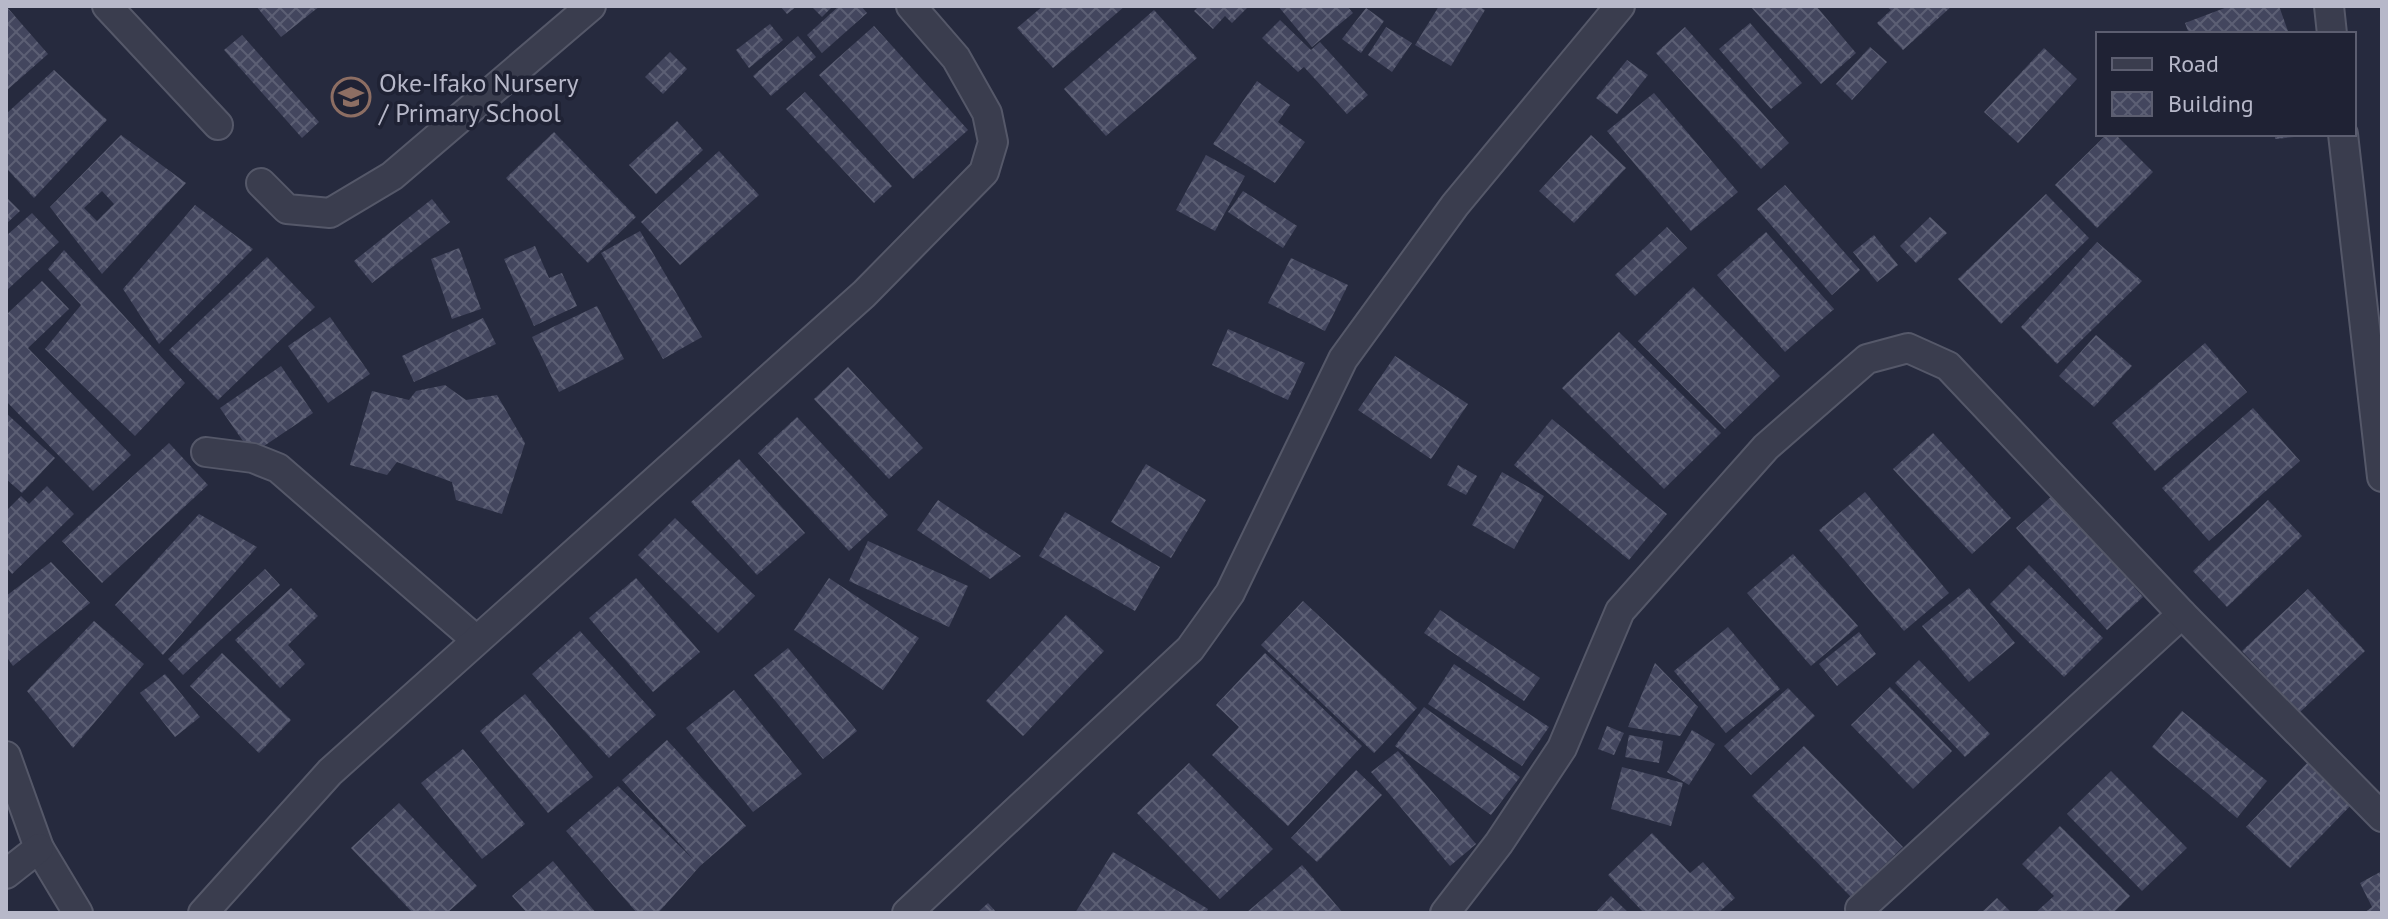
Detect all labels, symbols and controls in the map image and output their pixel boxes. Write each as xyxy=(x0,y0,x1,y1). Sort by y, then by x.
legend xyxy=(2096,32,2356,136)
text: Road xyxy=(2168,48,2219,79)
place label: Oke-Ifako Nursery / Primary School xyxy=(378,66,579,129)
school or university icon: Oke-Ifako Nursery / Primary School xyxy=(330,76,372,118)
text: Building xyxy=(2168,88,2254,119)

